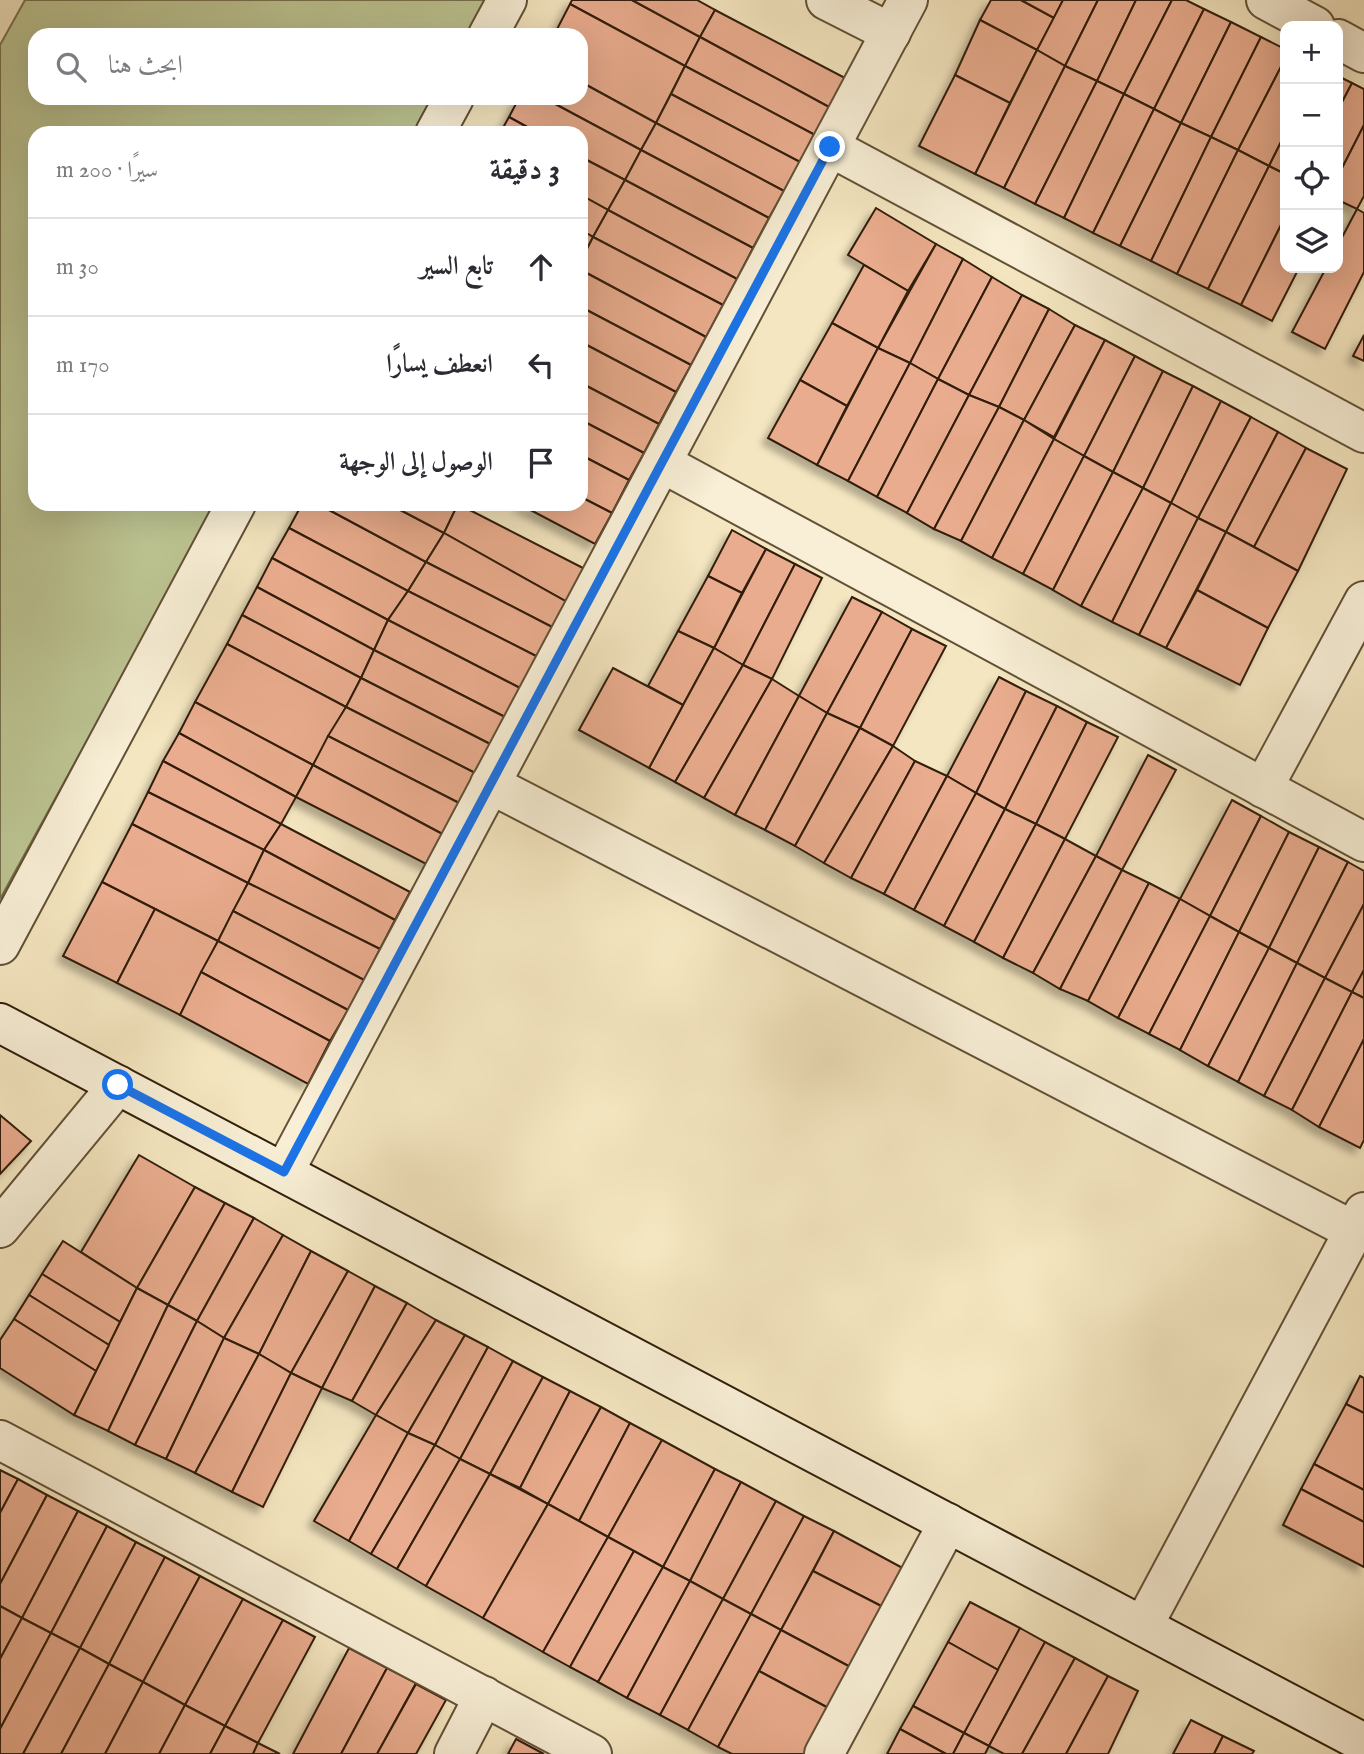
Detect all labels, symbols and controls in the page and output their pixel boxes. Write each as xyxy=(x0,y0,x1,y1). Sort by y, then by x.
map controls xyxy=(1280,21,1343,273)
button: + xyxy=(1280,21,1343,84)
search box xyxy=(28,28,588,105)
icon: search xyxy=(52,48,90,86)
text: ابحث هنا xyxy=(108,49,183,82)
button: − xyxy=(1280,84,1343,147)
route end xyxy=(814,131,845,162)
button: locate xyxy=(1280,147,1343,210)
text: 3 دقيقة xyxy=(490,152,560,190)
text: سيرًا · 200 m xyxy=(56,156,158,185)
button: layers xyxy=(1280,210,1343,273)
icon: ahead xyxy=(522,248,560,286)
text: تابع السير xyxy=(419,250,493,283)
text: 30 m xyxy=(56,253,99,282)
icon: left xyxy=(522,346,560,384)
text: انعطف يسارًا xyxy=(386,348,493,381)
text: 170 m xyxy=(56,351,109,380)
icon: arrive xyxy=(522,444,560,482)
text: الوصول إلى الوجهة xyxy=(339,446,493,479)
route start xyxy=(102,1069,133,1100)

